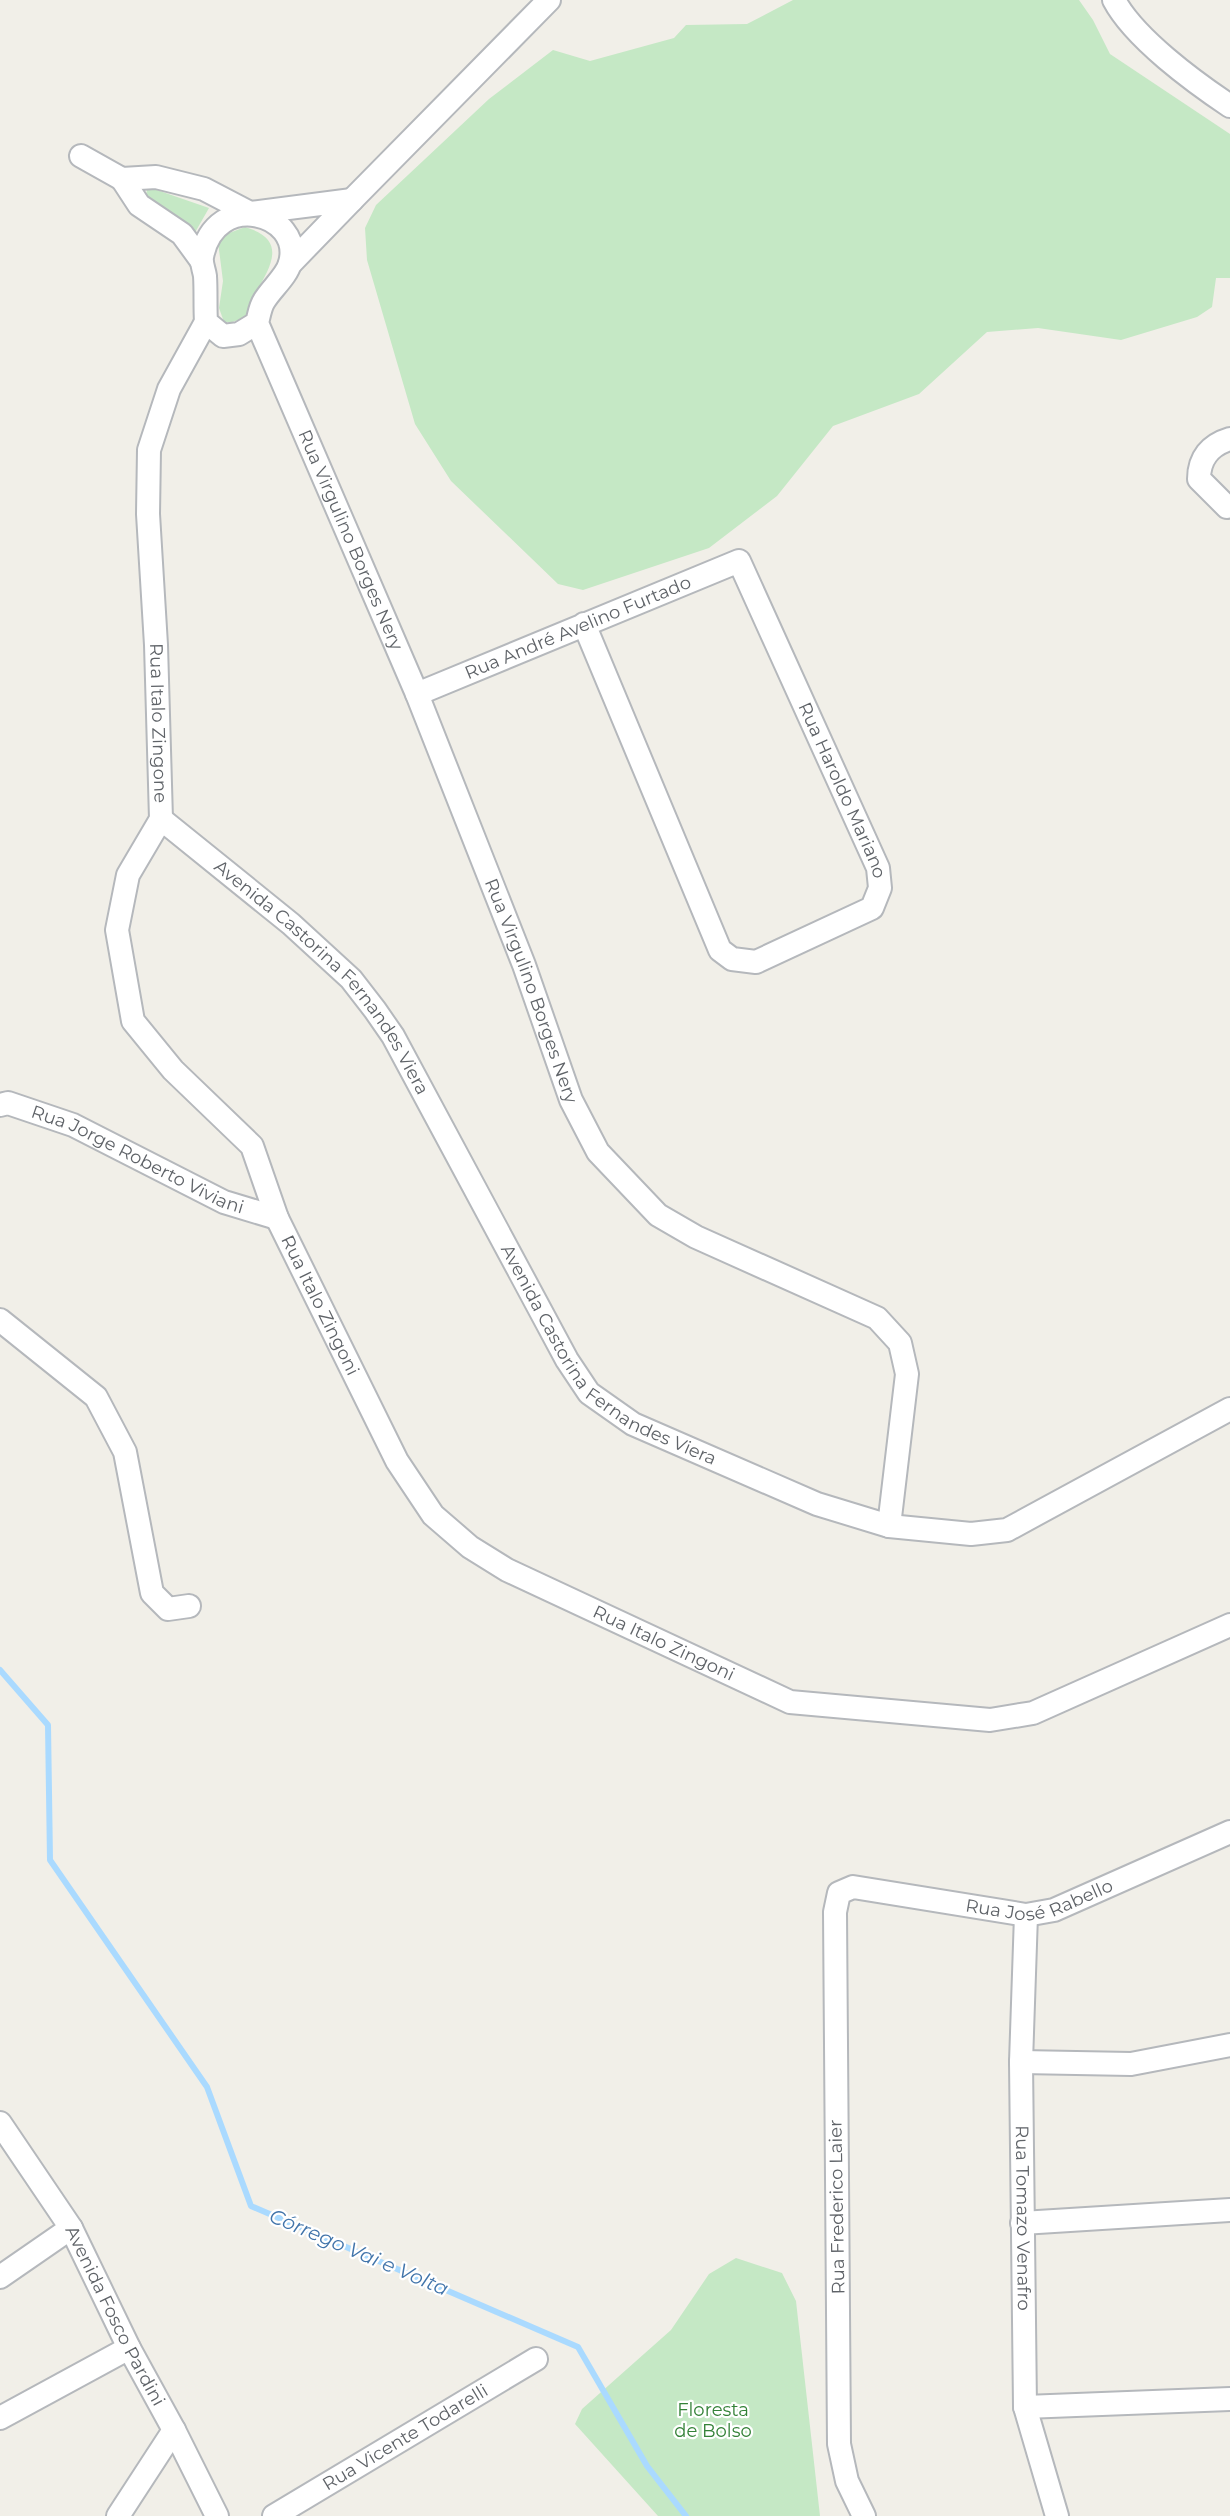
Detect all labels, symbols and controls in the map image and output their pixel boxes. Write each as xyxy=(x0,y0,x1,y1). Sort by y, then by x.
street label: Rua Virgulino Borges Nery xyxy=(293,426,408,654)
street label: Rua André Avelino Furtado xyxy=(461,571,694,684)
street label: Rua Italo Zingone xyxy=(145,643,172,803)
street label: Rua Haroldo Mariano xyxy=(793,699,890,879)
street label: Avenida Castorina Fernandes Viera xyxy=(210,855,433,1099)
street label: Rua Virgulino Borges Nery xyxy=(480,875,582,1106)
street label: Rua Jorge Roberto Viviani xyxy=(28,1101,246,1218)
street label: Rua Italo Zingoni xyxy=(276,1232,364,1379)
street label: Avenida Castorina Fernandes Viera xyxy=(496,1241,720,1470)
street label: Rua Italo Zingoni xyxy=(589,1601,738,1686)
street label: Rua José Rabello xyxy=(964,1874,1116,1926)
street label: Rua Frederico Laier xyxy=(824,2119,850,2295)
street label: Rua Tomazo Venafro xyxy=(1011,2125,1035,2311)
water label: Córrego Vai e Volta xyxy=(266,2203,452,2301)
street label: Avenida Fosco Pardini xyxy=(61,2222,170,2410)
street label: Rua Vicente Todarelli xyxy=(319,2379,492,2495)
park label: Floresta de Bolso xyxy=(674,2399,752,2442)

